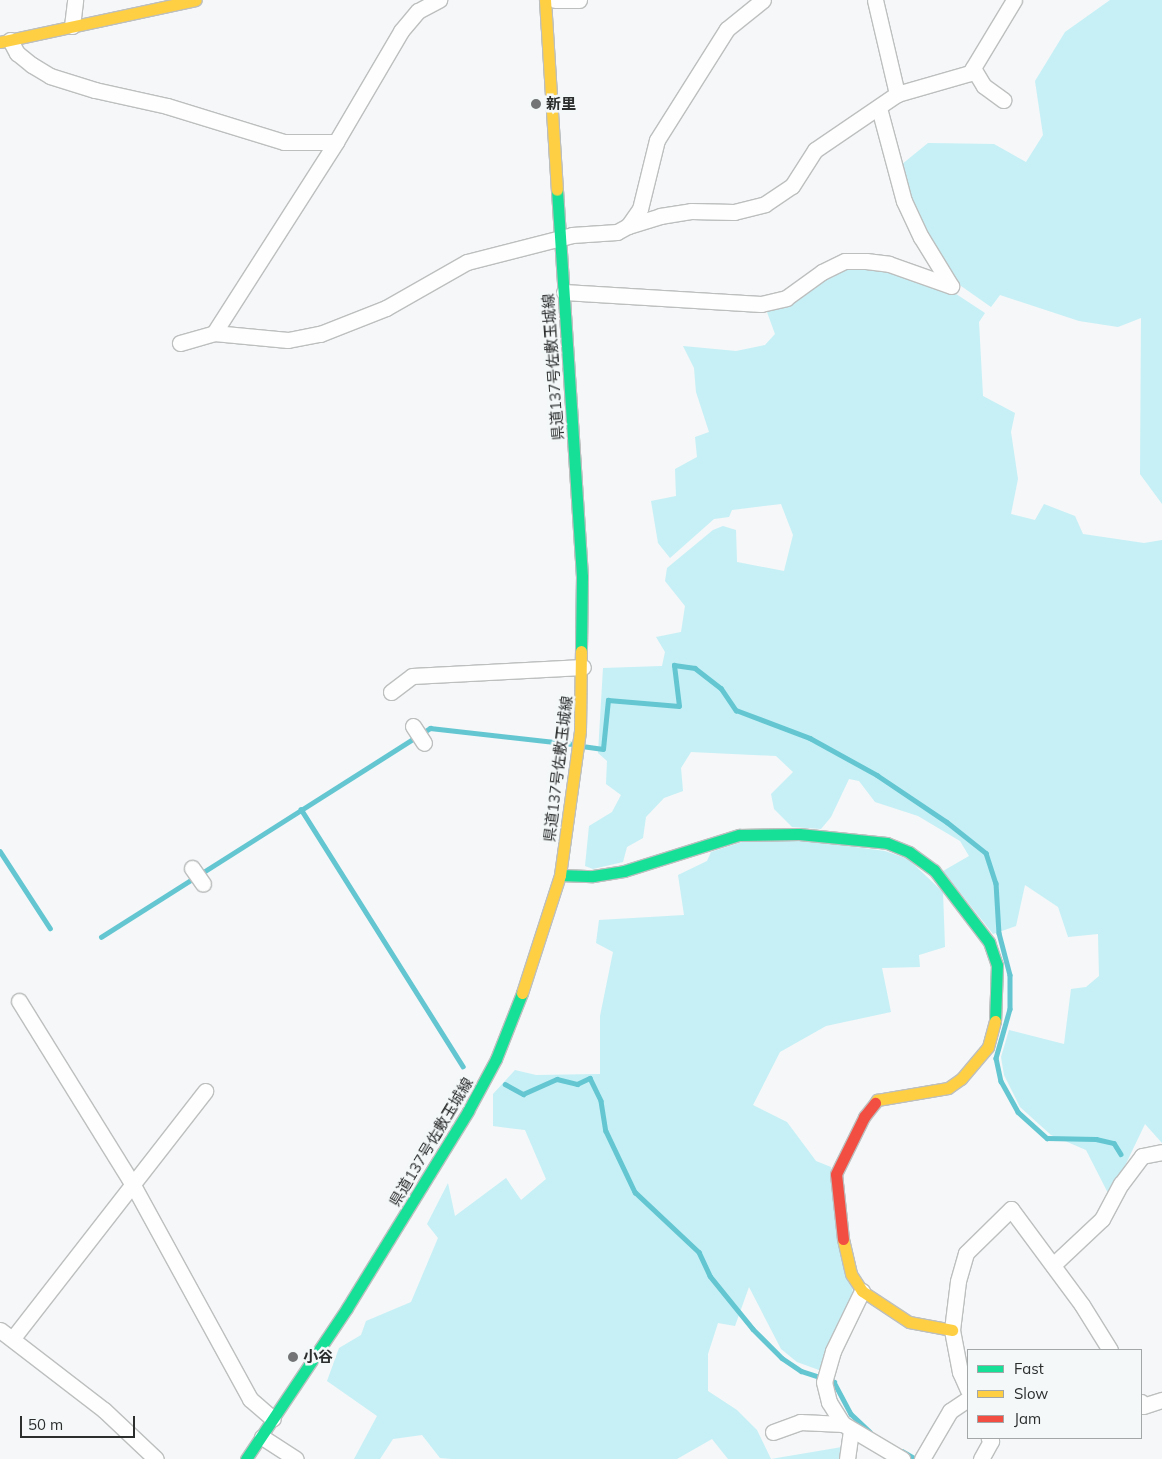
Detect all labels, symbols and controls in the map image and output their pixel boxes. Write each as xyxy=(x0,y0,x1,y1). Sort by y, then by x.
place label: 新里 xyxy=(546,95,576,113)
marker: 新里 xyxy=(530,98,542,110)
street label: 県道137号佐敷玉城線 xyxy=(539,293,567,441)
street label: 県道137号佐敷玉城線 xyxy=(540,695,576,843)
street label: 県道137号佐敷玉城線 xyxy=(385,1074,477,1210)
place label: 小谷 xyxy=(303,1348,333,1366)
legend xyxy=(967,1349,1142,1439)
marker: 小谷 xyxy=(287,1351,299,1363)
text: Fast xyxy=(1014,1359,1044,1378)
text: Slow xyxy=(1014,1384,1048,1403)
scale bar xyxy=(22,1406,138,1438)
text: Jam xyxy=(1014,1409,1041,1428)
text: 50 m xyxy=(28,1415,63,1434)

